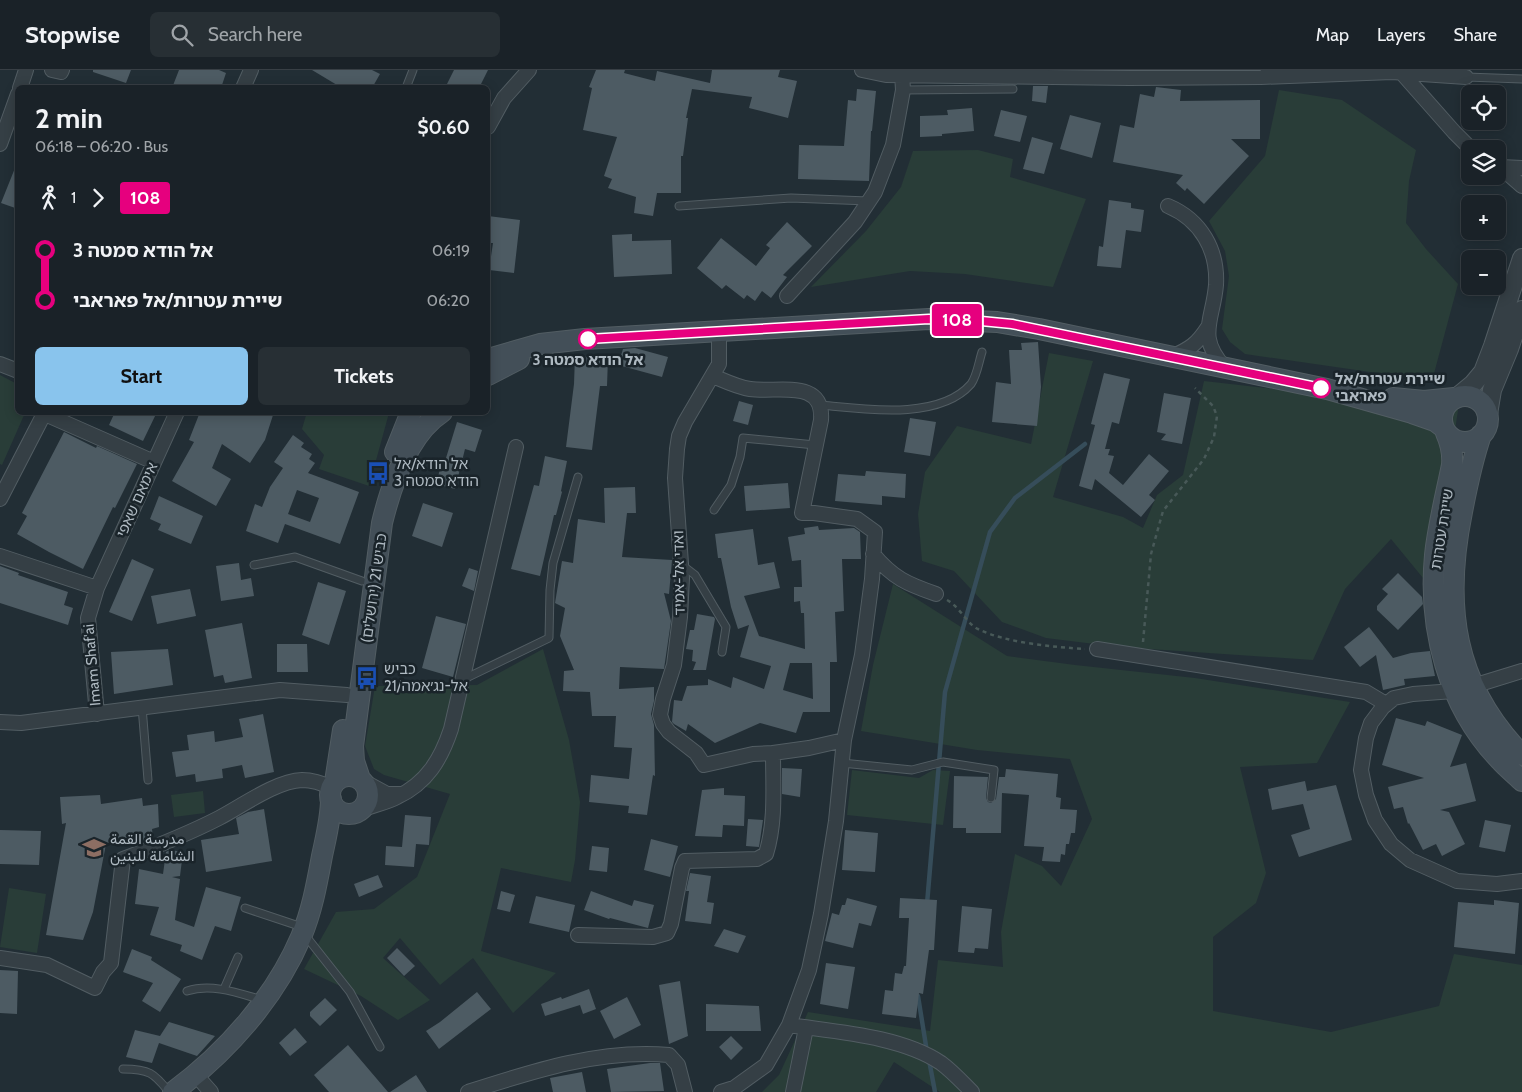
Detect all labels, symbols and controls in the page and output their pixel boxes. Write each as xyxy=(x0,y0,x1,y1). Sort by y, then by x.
search box xyxy=(150,12,500,57)
text: Stopwise xyxy=(25,20,120,49)
icon: search xyxy=(168,21,196,49)
text: Search here xyxy=(208,23,302,46)
text: Map xyxy=(1316,24,1349,46)
text: Layers xyxy=(1377,24,1426,46)
text: Share xyxy=(1454,24,1497,46)
map controls xyxy=(1461,85,1506,295)
button: locate xyxy=(1461,85,1506,130)
text: 2 min xyxy=(35,101,103,135)
text: $0.60 xyxy=(417,116,470,139)
text: 06:18 – 06:20 · Bus xyxy=(35,137,168,156)
button: layers xyxy=(1461,140,1506,185)
icon: walk xyxy=(35,184,63,212)
icon: forward xyxy=(84,184,112,212)
text: 108 xyxy=(130,187,160,209)
text: 1 xyxy=(71,188,76,207)
button: + xyxy=(1461,195,1506,240)
text: אל הודא סמטה 3 xyxy=(73,239,213,262)
text: 06:19 xyxy=(432,241,470,260)
button: − xyxy=(1461,250,1506,295)
text: שיירת עטרות/אל פאראבי xyxy=(73,289,283,312)
text: 06:20 xyxy=(427,291,470,310)
line badge: 108 xyxy=(928,304,986,336)
text: 108 xyxy=(942,309,972,331)
marker: אל הודא סמטה 3 xyxy=(578,329,598,349)
button: Start xyxy=(35,347,248,405)
button: Tickets xyxy=(258,347,470,405)
place label: אל הודא סמטה 3 xyxy=(533,351,643,369)
place label: שיירת עטרות/אל פאראבי xyxy=(1335,370,1445,405)
marker: שיירת עטרות/אל פאראבי xyxy=(1311,378,1331,398)
place label: אל הודא/אל הודא סמטה 3 xyxy=(394,455,479,490)
street label: אימאם שאפי xyxy=(112,460,162,540)
bus stop icon: אל הודא/אל הודא סמטה 3 xyxy=(365,460,391,486)
street label: שיירת עטרות xyxy=(1427,487,1457,571)
street label: ואדי אל-אמיד xyxy=(669,530,689,616)
street label: כביש 21 (ירושלים) xyxy=(357,532,391,644)
street label: Imam Shaf'ai xyxy=(79,623,105,707)
place label: כביש 21/אל-נג׳אמה xyxy=(384,660,468,695)
bus stop icon: כביש 21/אל-נג׳אמה xyxy=(354,665,380,691)
place label: مدرسة القمة الشاملة للبنين xyxy=(110,830,194,866)
school or university icon: مدرسة القمة الشاملة للبنين xyxy=(81,835,107,861)

